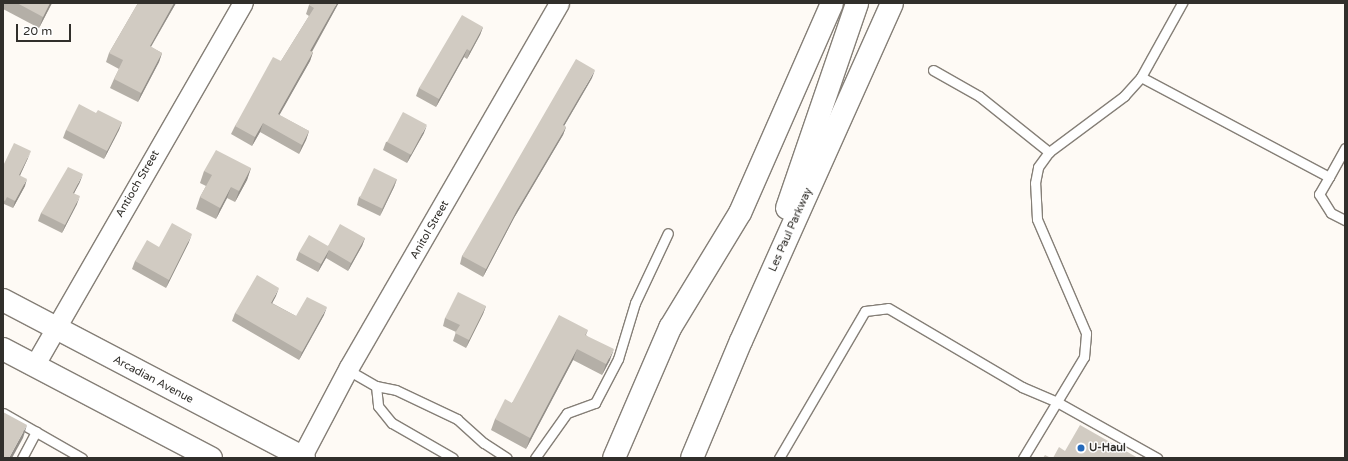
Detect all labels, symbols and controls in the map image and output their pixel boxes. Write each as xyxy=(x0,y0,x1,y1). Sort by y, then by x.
scale bar xyxy=(18,16,73,42)
text: 20 m xyxy=(23,24,52,38)
street label: Antioch Street xyxy=(113,148,163,220)
street label: Les Paul Parkway xyxy=(767,186,815,274)
street label: Anitol Street xyxy=(408,198,452,262)
street label: Arcadian Avenue xyxy=(111,353,195,407)
place label: U-Haul xyxy=(1089,441,1126,455)
marker: U-Haul xyxy=(1076,443,1086,453)

